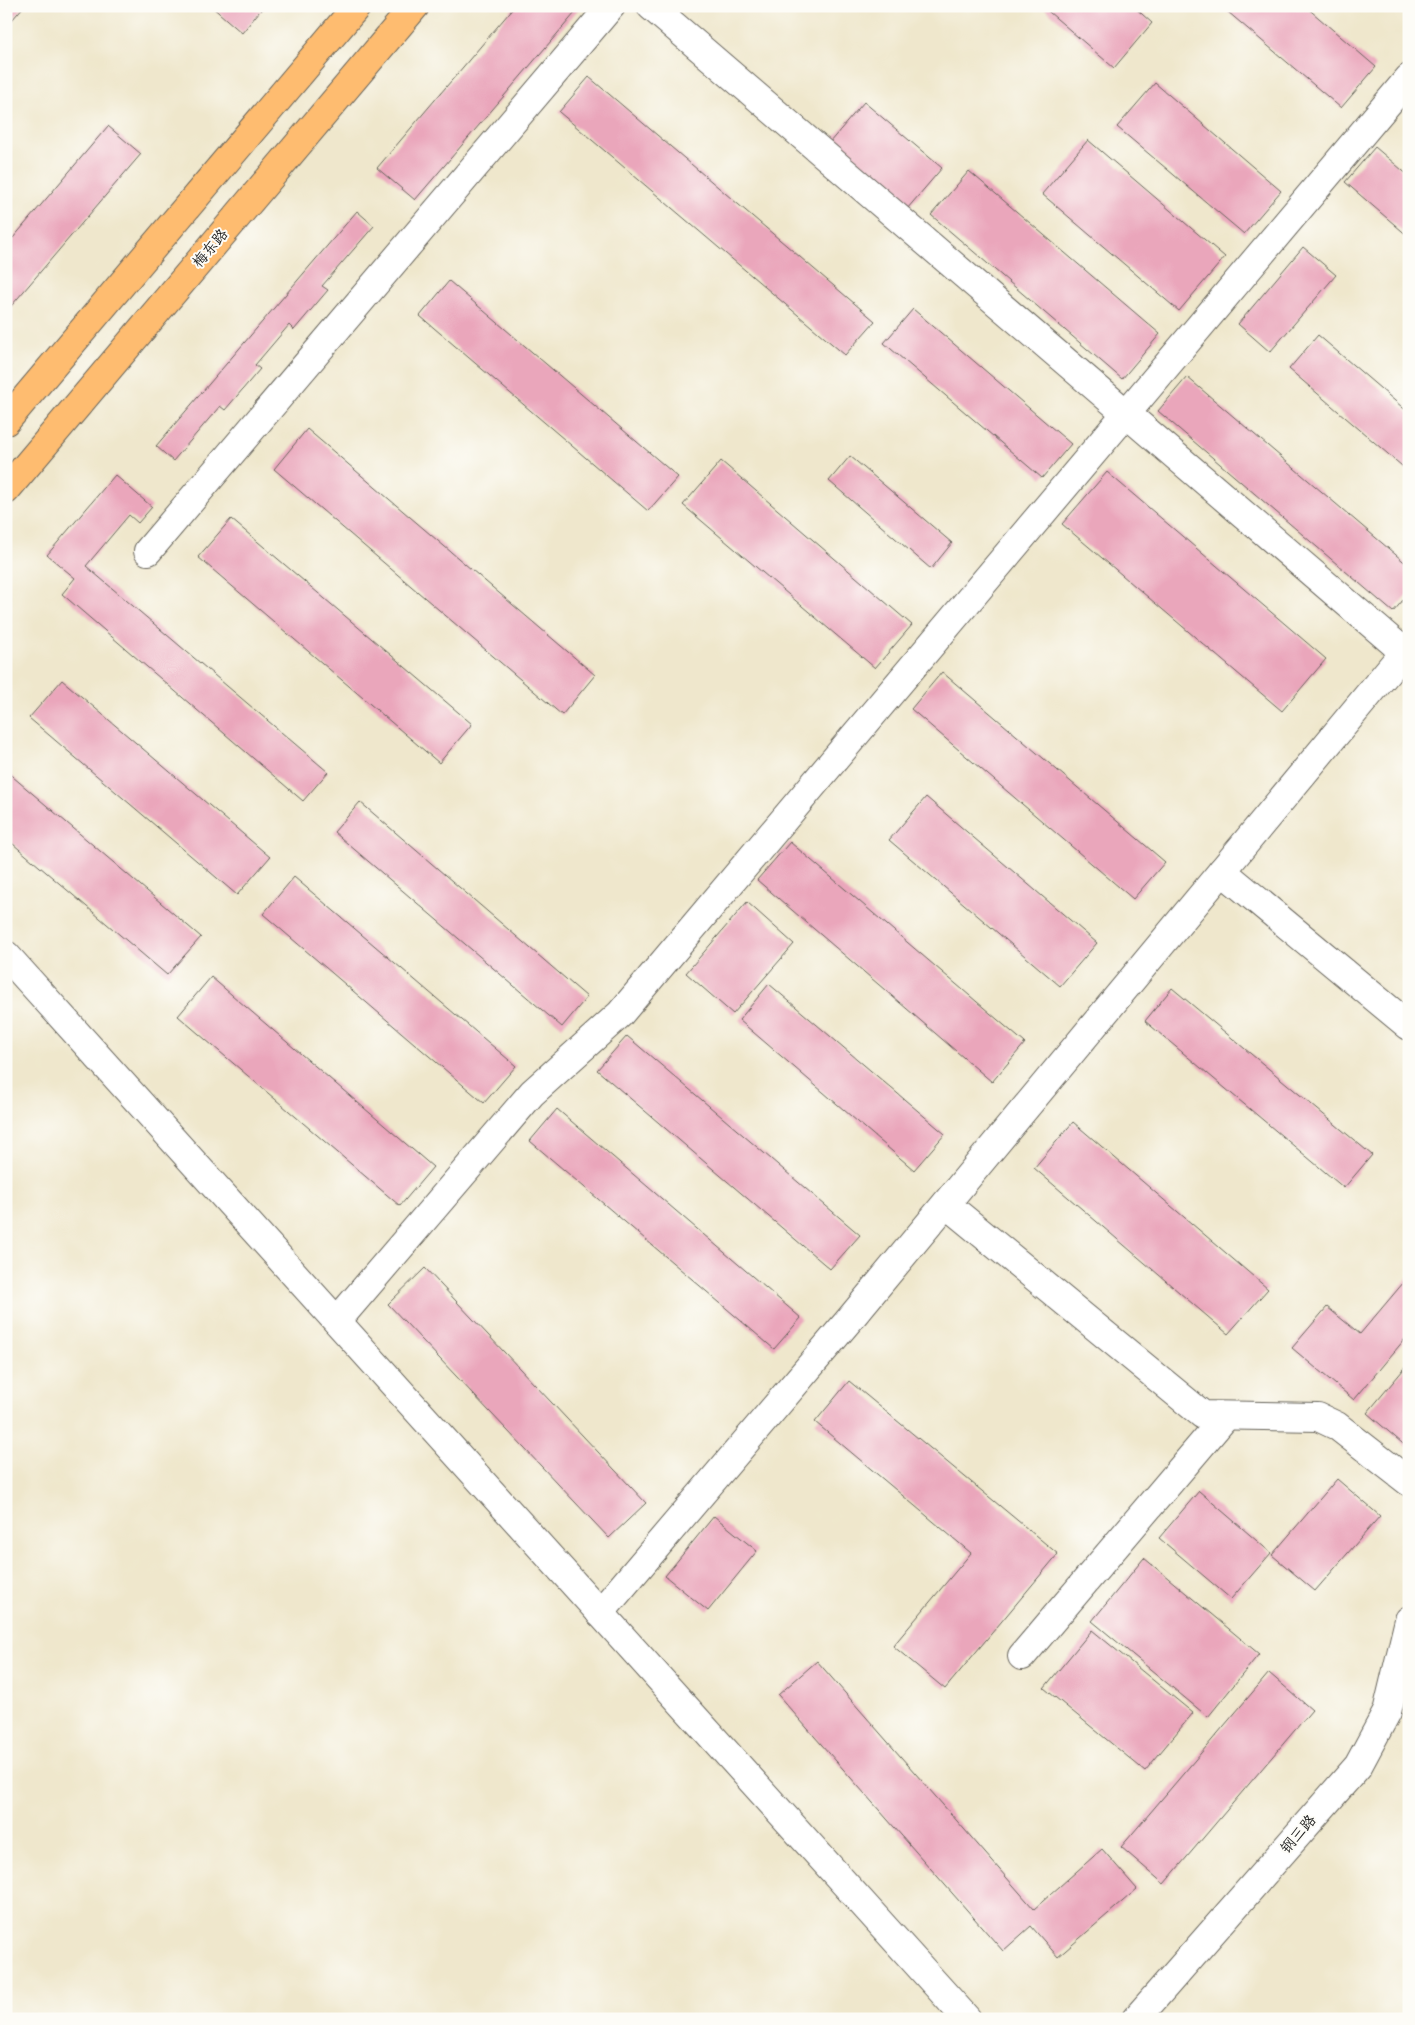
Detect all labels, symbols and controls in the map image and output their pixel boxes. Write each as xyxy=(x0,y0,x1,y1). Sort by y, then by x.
street label: 梅东路 xyxy=(189,225,231,271)
street label: 钢三路 xyxy=(1276,1811,1320,1857)

